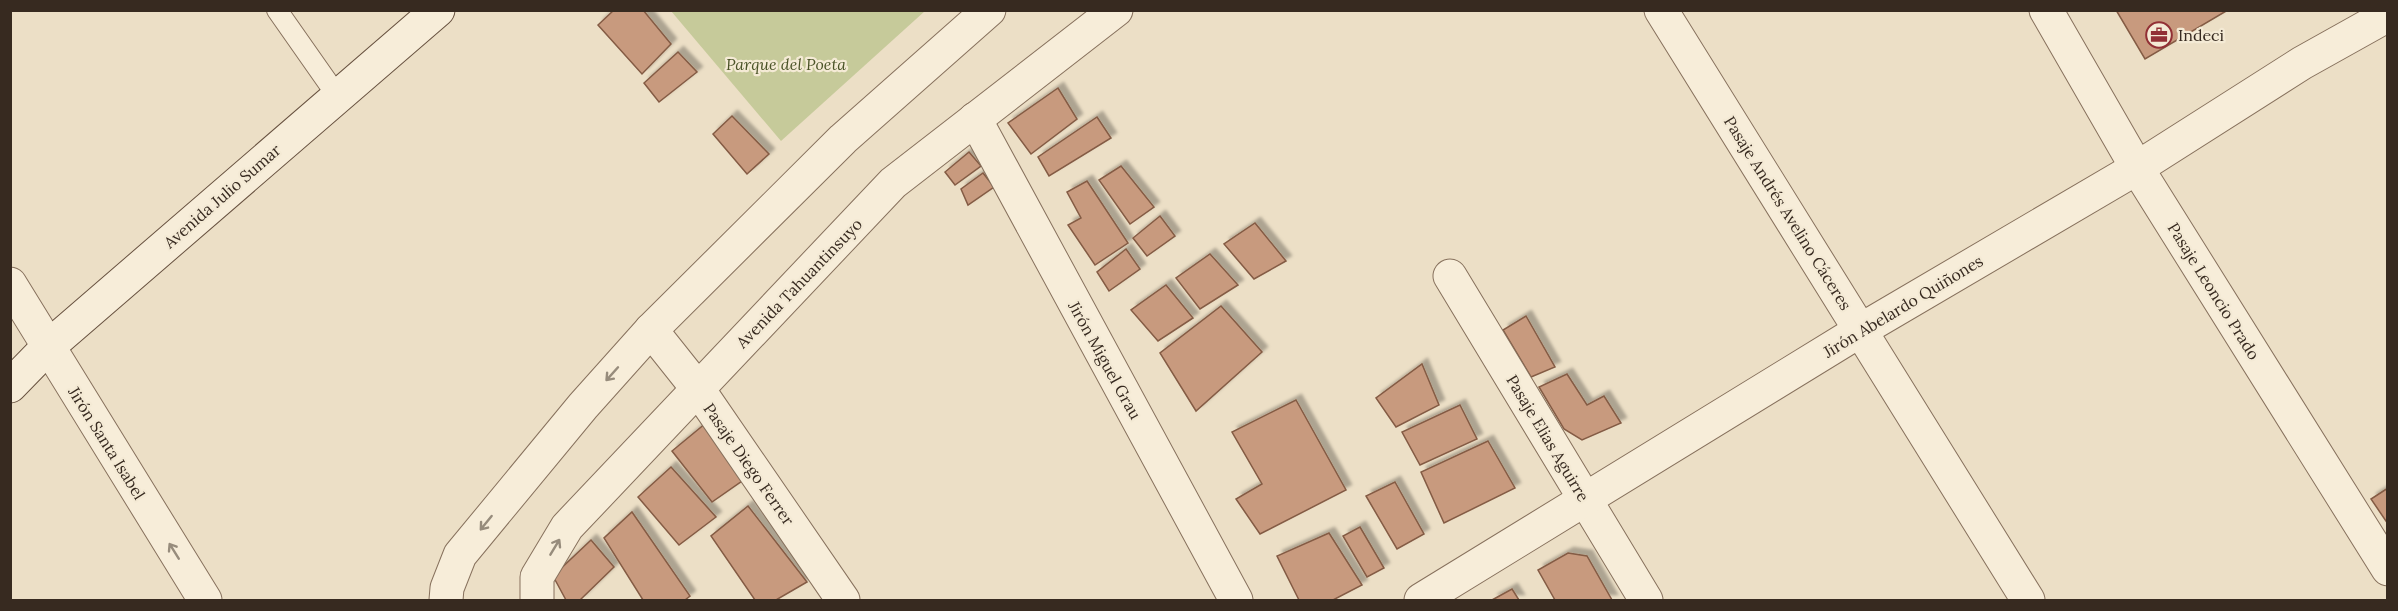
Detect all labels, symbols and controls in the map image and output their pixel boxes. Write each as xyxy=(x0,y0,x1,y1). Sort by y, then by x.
office icon: Indeci xyxy=(2144,20,2174,50)
place label: Indeci xyxy=(2178,25,2224,45)
park label: Parque del Poeta xyxy=(726,54,846,74)
street label: Pasaje Andrés Avelino Cáceres xyxy=(1720,112,1856,314)
street label: Avenida Julio Sumar xyxy=(159,140,285,253)
street label: Avenida Tahuantinsuyo xyxy=(731,214,866,353)
street label: Pasaje Leoncio Prado xyxy=(2164,219,2264,363)
street label: Jirón Abelardo Quiñones xyxy=(1819,250,1986,362)
street label: Jirón Miguel Grau xyxy=(1064,297,1146,423)
one-way arrow xyxy=(605,366,619,381)
street label: Pasaje Elias Aguirre xyxy=(1502,371,1594,505)
street label: Jirón Santa Isabel xyxy=(64,382,150,503)
street label: Pasaje Diego Ferrer xyxy=(699,399,799,529)
one-way arrow xyxy=(480,515,493,531)
one-way arrow xyxy=(549,539,561,556)
one-way arrow xyxy=(167,543,179,560)

